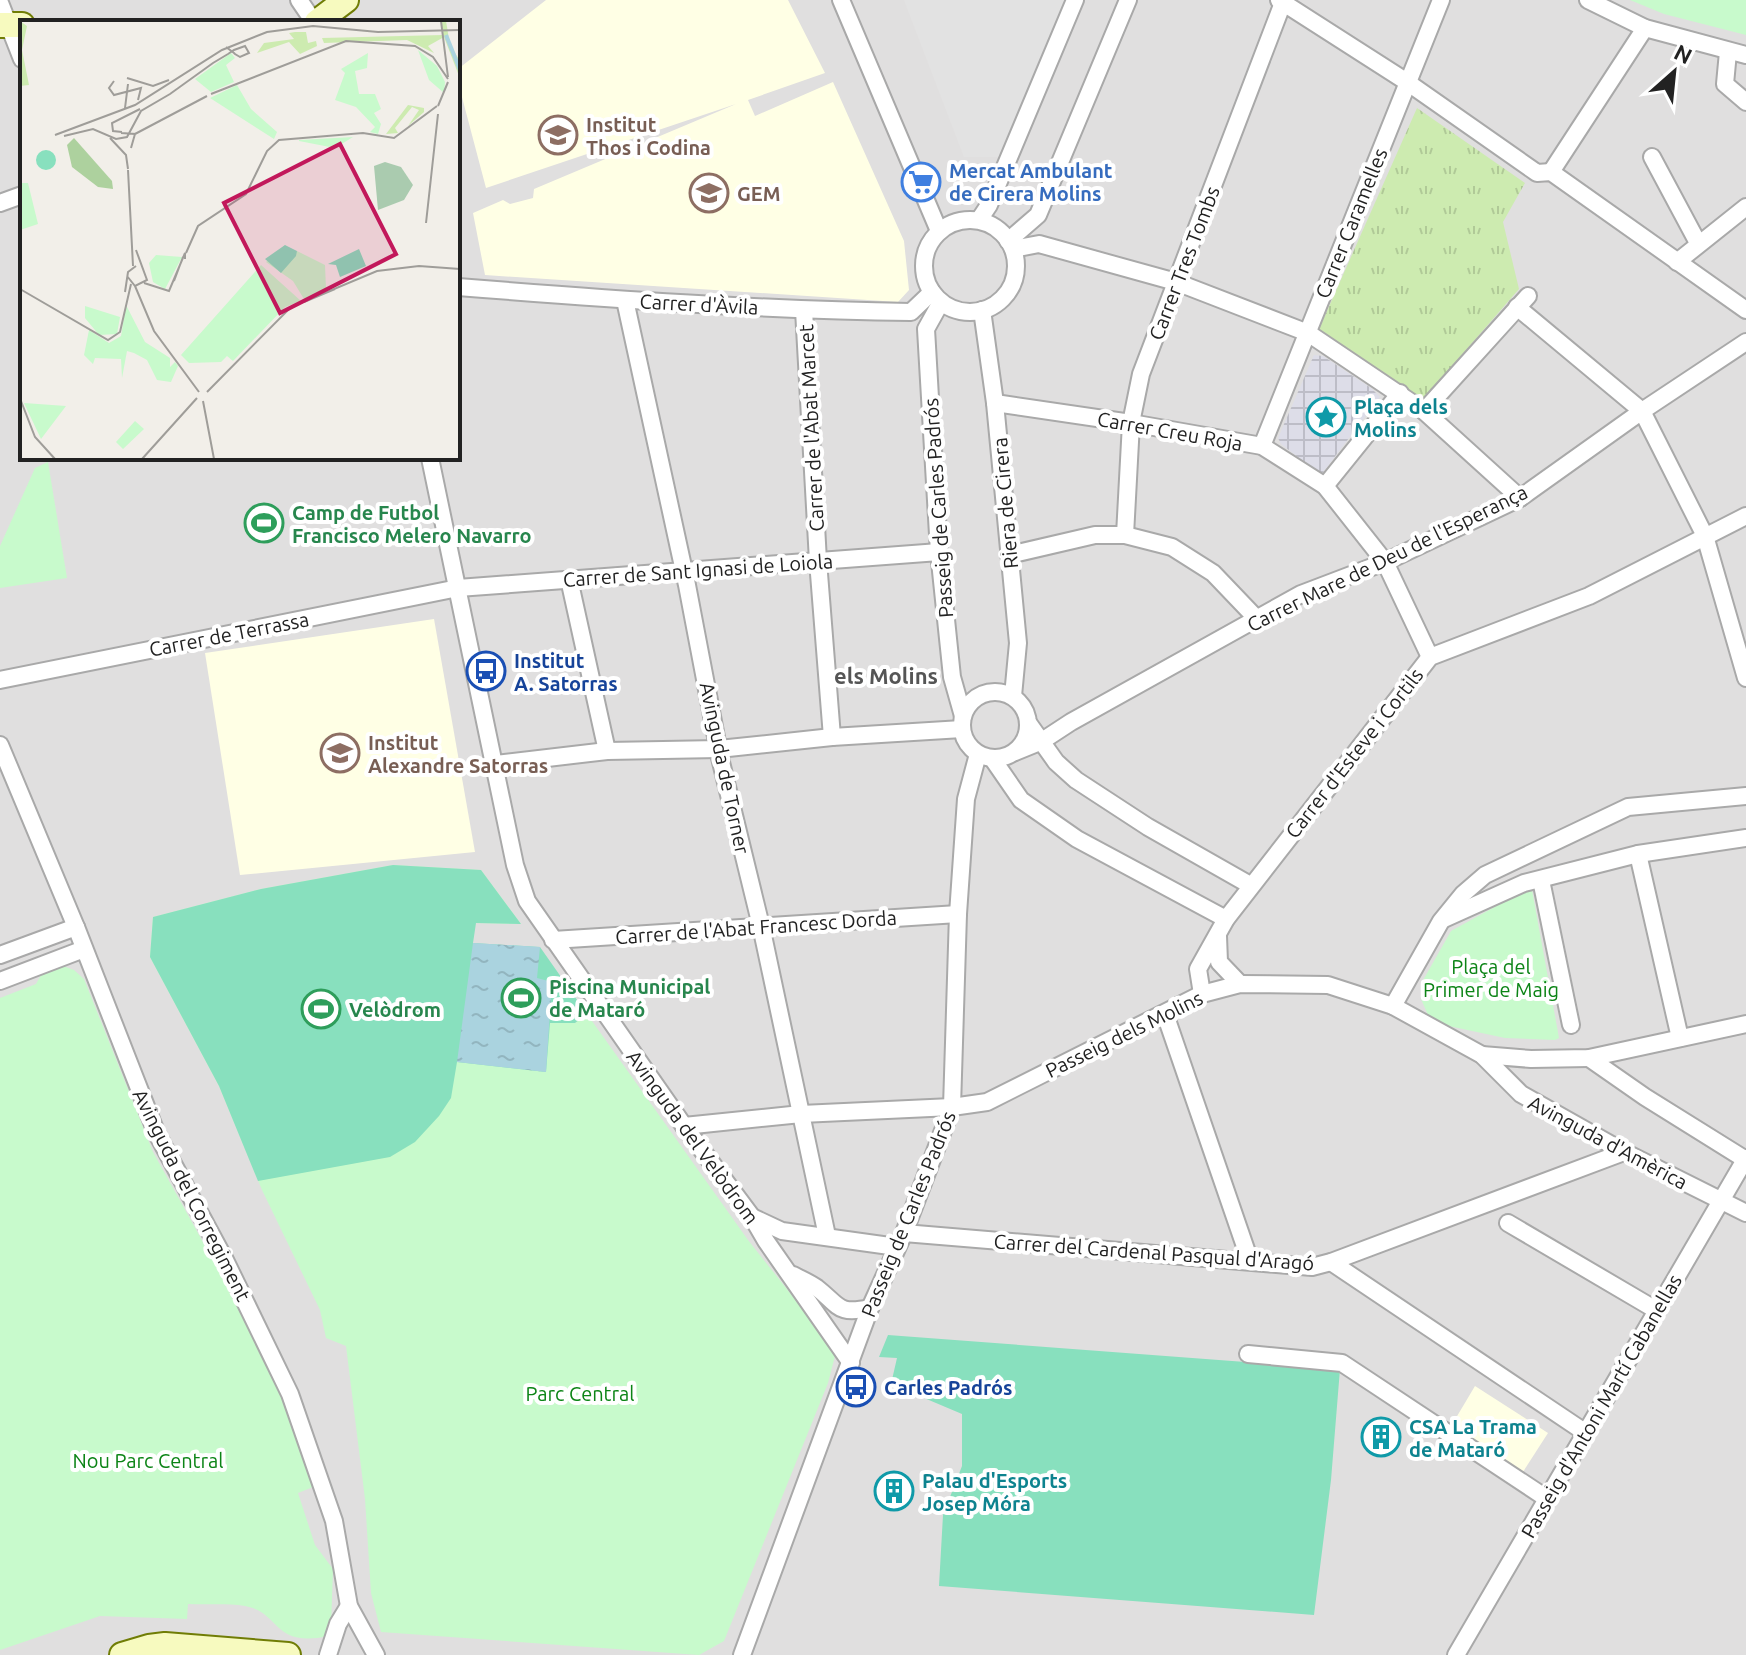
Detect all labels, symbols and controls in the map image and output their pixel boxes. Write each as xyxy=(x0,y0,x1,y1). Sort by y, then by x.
inset map xyxy=(20,20,460,460)
north arrow xyxy=(1634,32,1714,112)
text: N xyxy=(1670,39,1696,69)
place label: Institut Thos i Codina xyxy=(586,113,711,159)
school or university icon: Institut Thos i Codina xyxy=(537,114,579,156)
street label: Carrer Caramelles xyxy=(1310,145,1392,301)
place label: Mercat Ambulant de Cirera Molins xyxy=(949,159,1113,205)
supermarket icon: Mercat Ambulant de Cirera Molins xyxy=(900,161,942,203)
school or university icon: GEM xyxy=(688,172,730,214)
place label: GEM xyxy=(737,182,781,205)
street label: Carrer Tres Tombs xyxy=(1144,183,1224,343)
street label: Carrer d'Àvila xyxy=(639,289,759,319)
street label: Carrer de l'Abat Marcet xyxy=(794,324,828,532)
place label: Plaça dels Molins xyxy=(1354,395,1448,441)
place icon: Plaça dels Molins xyxy=(1305,396,1347,438)
street label: Passeig de Carles Padrós xyxy=(919,397,957,619)
street label: Carrer Creu Roja xyxy=(1096,407,1244,455)
street label: Riera de Cirera xyxy=(988,436,1022,570)
street label: Carrer Mare de Deu de l'Esperança xyxy=(1243,480,1531,636)
place label: Camp de Futbol Francisco Melero Navarro xyxy=(292,501,532,547)
sports icon: Camp de Futbol Francisco Melero Navarro xyxy=(243,502,285,544)
street label: Carrer de Sant Ignasi de Loiola xyxy=(562,549,834,591)
street label: Carrer de Terrassa xyxy=(147,607,311,661)
place label: Institut A. Satorras xyxy=(514,649,618,695)
bus stop icon: Institut A. Satorras xyxy=(465,650,507,692)
district label: els Molins xyxy=(834,663,938,688)
street label: Carrer d'Esteve i Cortils xyxy=(1281,664,1427,842)
street label: Avinguda de Torner xyxy=(696,680,755,856)
place label: Institut Alexandre Satorras xyxy=(368,731,548,777)
school or university icon: Institut Alexandre Satorras xyxy=(319,732,361,774)
street label: Carrer de l'Abat Francesc Dorda xyxy=(615,906,897,948)
park label: Plaça del Primer de Maig xyxy=(1423,955,1559,1001)
place label: Piscina Municipal de Mataró xyxy=(549,975,710,1021)
sports icon: Piscina Municipal de Mataró xyxy=(500,977,542,1019)
street label: Passeig dels Molins xyxy=(1042,986,1206,1082)
sports icon: Velòdrom xyxy=(300,988,342,1030)
place label: Velòdrom xyxy=(349,998,441,1021)
street label: Avinguda del Velòdrom xyxy=(622,1046,764,1228)
street label: Avinguda del Corregiment xyxy=(128,1085,256,1305)
street label: Avinguda d'Amèrica xyxy=(1525,1090,1691,1194)
street label: Passeig de Carles Padrós xyxy=(856,1108,960,1320)
street label: Carrer del Cardenal Pasqual d'Aragó xyxy=(993,1229,1315,1275)
street label: Passeig d'Antoni Martí Cabanellas xyxy=(1516,1270,1686,1542)
bus stop icon: Carles Padrós xyxy=(835,1366,877,1408)
place label: Carles Padrós xyxy=(884,1376,1012,1399)
park label: Parc Central xyxy=(525,1382,635,1405)
place label: CSA La Trama de Mataró xyxy=(1409,1415,1537,1461)
building icon: CSA La Trama de Mataró xyxy=(1360,1416,1402,1458)
park label: Nou Parc Central xyxy=(72,1449,224,1472)
place label: Palau d'Esports Josep Móra xyxy=(922,1469,1067,1515)
building icon: Palau d'Esports Josep Móra xyxy=(873,1470,915,1512)

